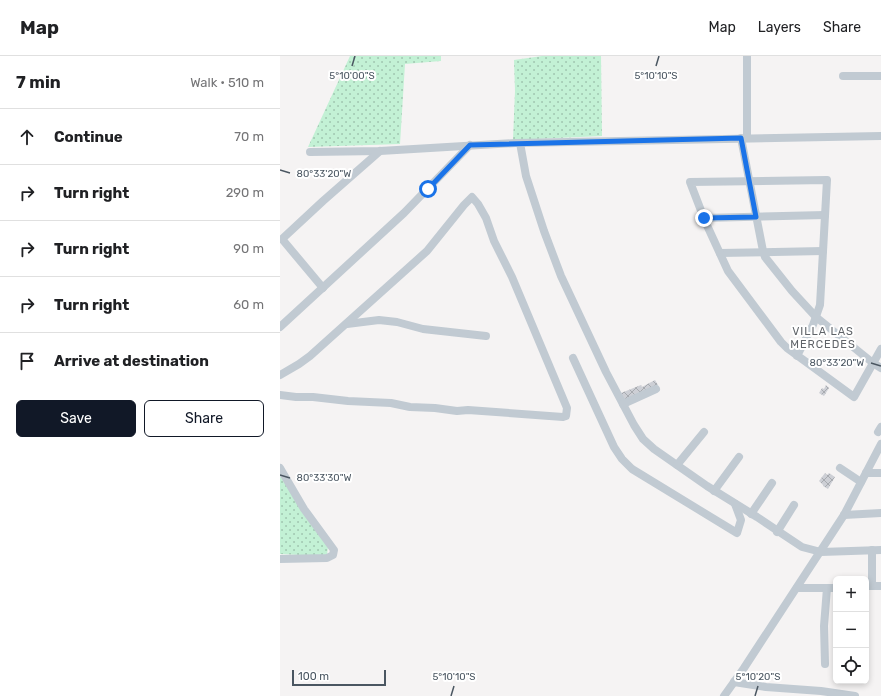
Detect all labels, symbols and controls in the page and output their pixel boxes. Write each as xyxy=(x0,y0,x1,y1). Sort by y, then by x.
text: Map xyxy=(20,16,59,39)
text: Map xyxy=(709,19,736,36)
text: Layers xyxy=(758,19,801,36)
text: Share xyxy=(823,19,861,36)
text: 5°10'00"S xyxy=(329,70,375,82)
text: 5°10'10"S xyxy=(634,70,678,82)
text: 7 min xyxy=(16,72,61,92)
text: Walk · 510 m xyxy=(190,75,264,90)
icon: ahead xyxy=(16,126,38,148)
text: Continue xyxy=(54,128,123,146)
text: 70 m xyxy=(234,129,264,144)
text: 80°33'20"W xyxy=(297,168,351,180)
route start xyxy=(419,180,437,198)
icon: right xyxy=(16,182,38,204)
text: Turn right xyxy=(54,184,129,202)
text: 290 m xyxy=(226,185,264,200)
route end xyxy=(695,209,713,227)
icon: right xyxy=(16,238,38,260)
text: Turn right xyxy=(54,240,129,258)
text: 90 m xyxy=(233,241,264,256)
icon: right xyxy=(16,294,38,316)
text: Turn right xyxy=(54,296,129,314)
text: 60 m xyxy=(233,297,264,312)
district label: VILLA LAS MERCEDES xyxy=(790,325,856,351)
icon: arrive xyxy=(16,350,38,372)
text: Arrive at destination xyxy=(54,352,209,370)
text: 80°33'20"W xyxy=(810,357,864,369)
button: Save xyxy=(16,400,136,437)
button: Share xyxy=(144,400,264,437)
text: 80°33'30"W xyxy=(297,472,351,484)
map controls xyxy=(833,576,869,684)
button: + xyxy=(833,576,869,612)
button: − xyxy=(833,612,869,648)
button: locate xyxy=(833,648,869,684)
scale bar xyxy=(292,668,386,687)
text: 100 m xyxy=(298,670,329,683)
text: 5°10'10"S xyxy=(432,671,476,683)
text: 5°10'20"S xyxy=(736,671,780,683)

